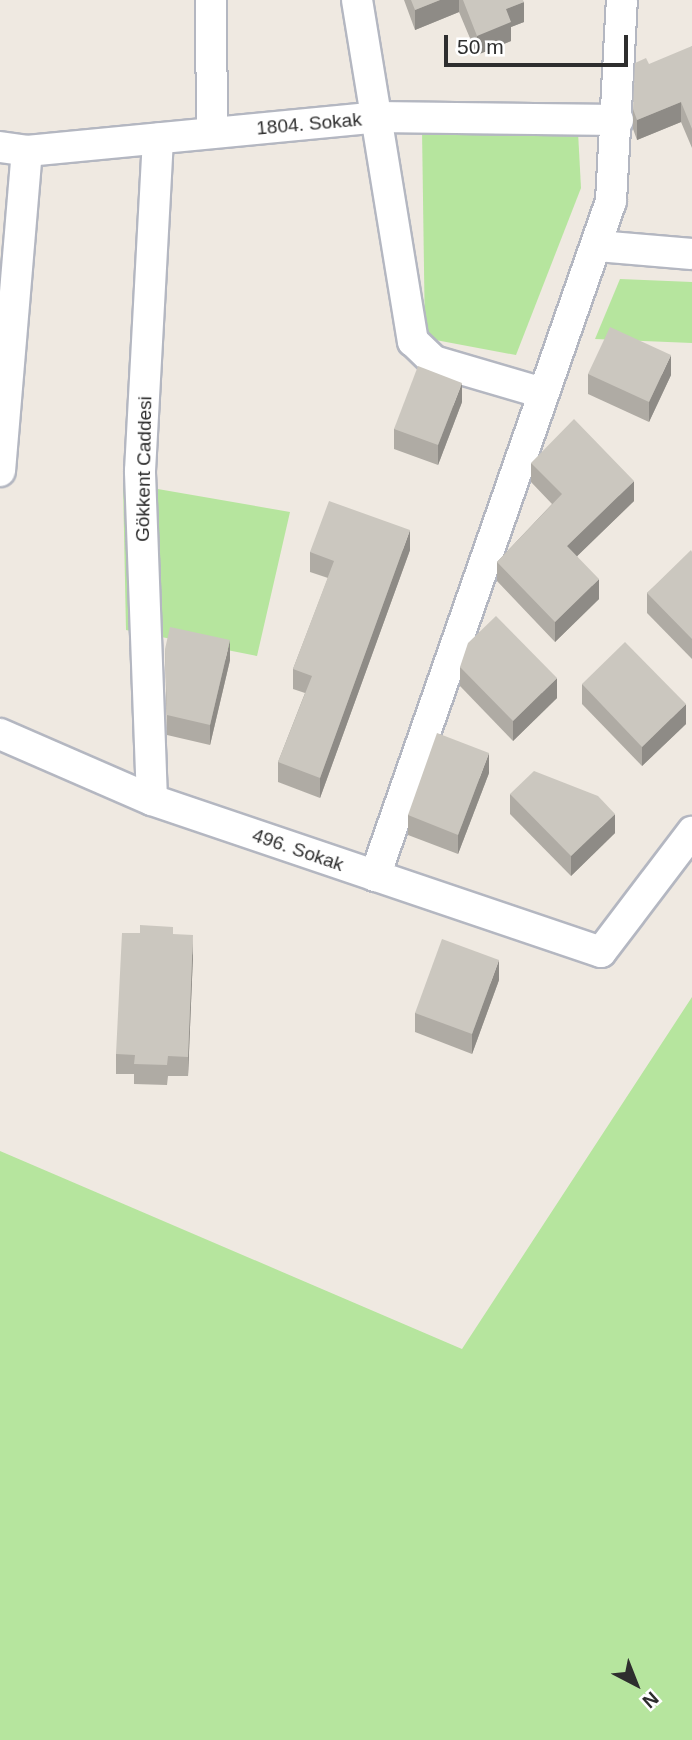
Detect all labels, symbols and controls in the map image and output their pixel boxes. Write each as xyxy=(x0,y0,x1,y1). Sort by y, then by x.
scale bar xyxy=(447,21,631,65)
text: 50 m xyxy=(457,35,504,58)
street label: 1804. Sokak xyxy=(255,108,363,140)
street label: Gökkent Caddesi xyxy=(131,396,157,542)
street label: 496. Sokak xyxy=(249,824,347,876)
north arrow xyxy=(601,1649,671,1719)
text: N xyxy=(638,1688,663,1712)

